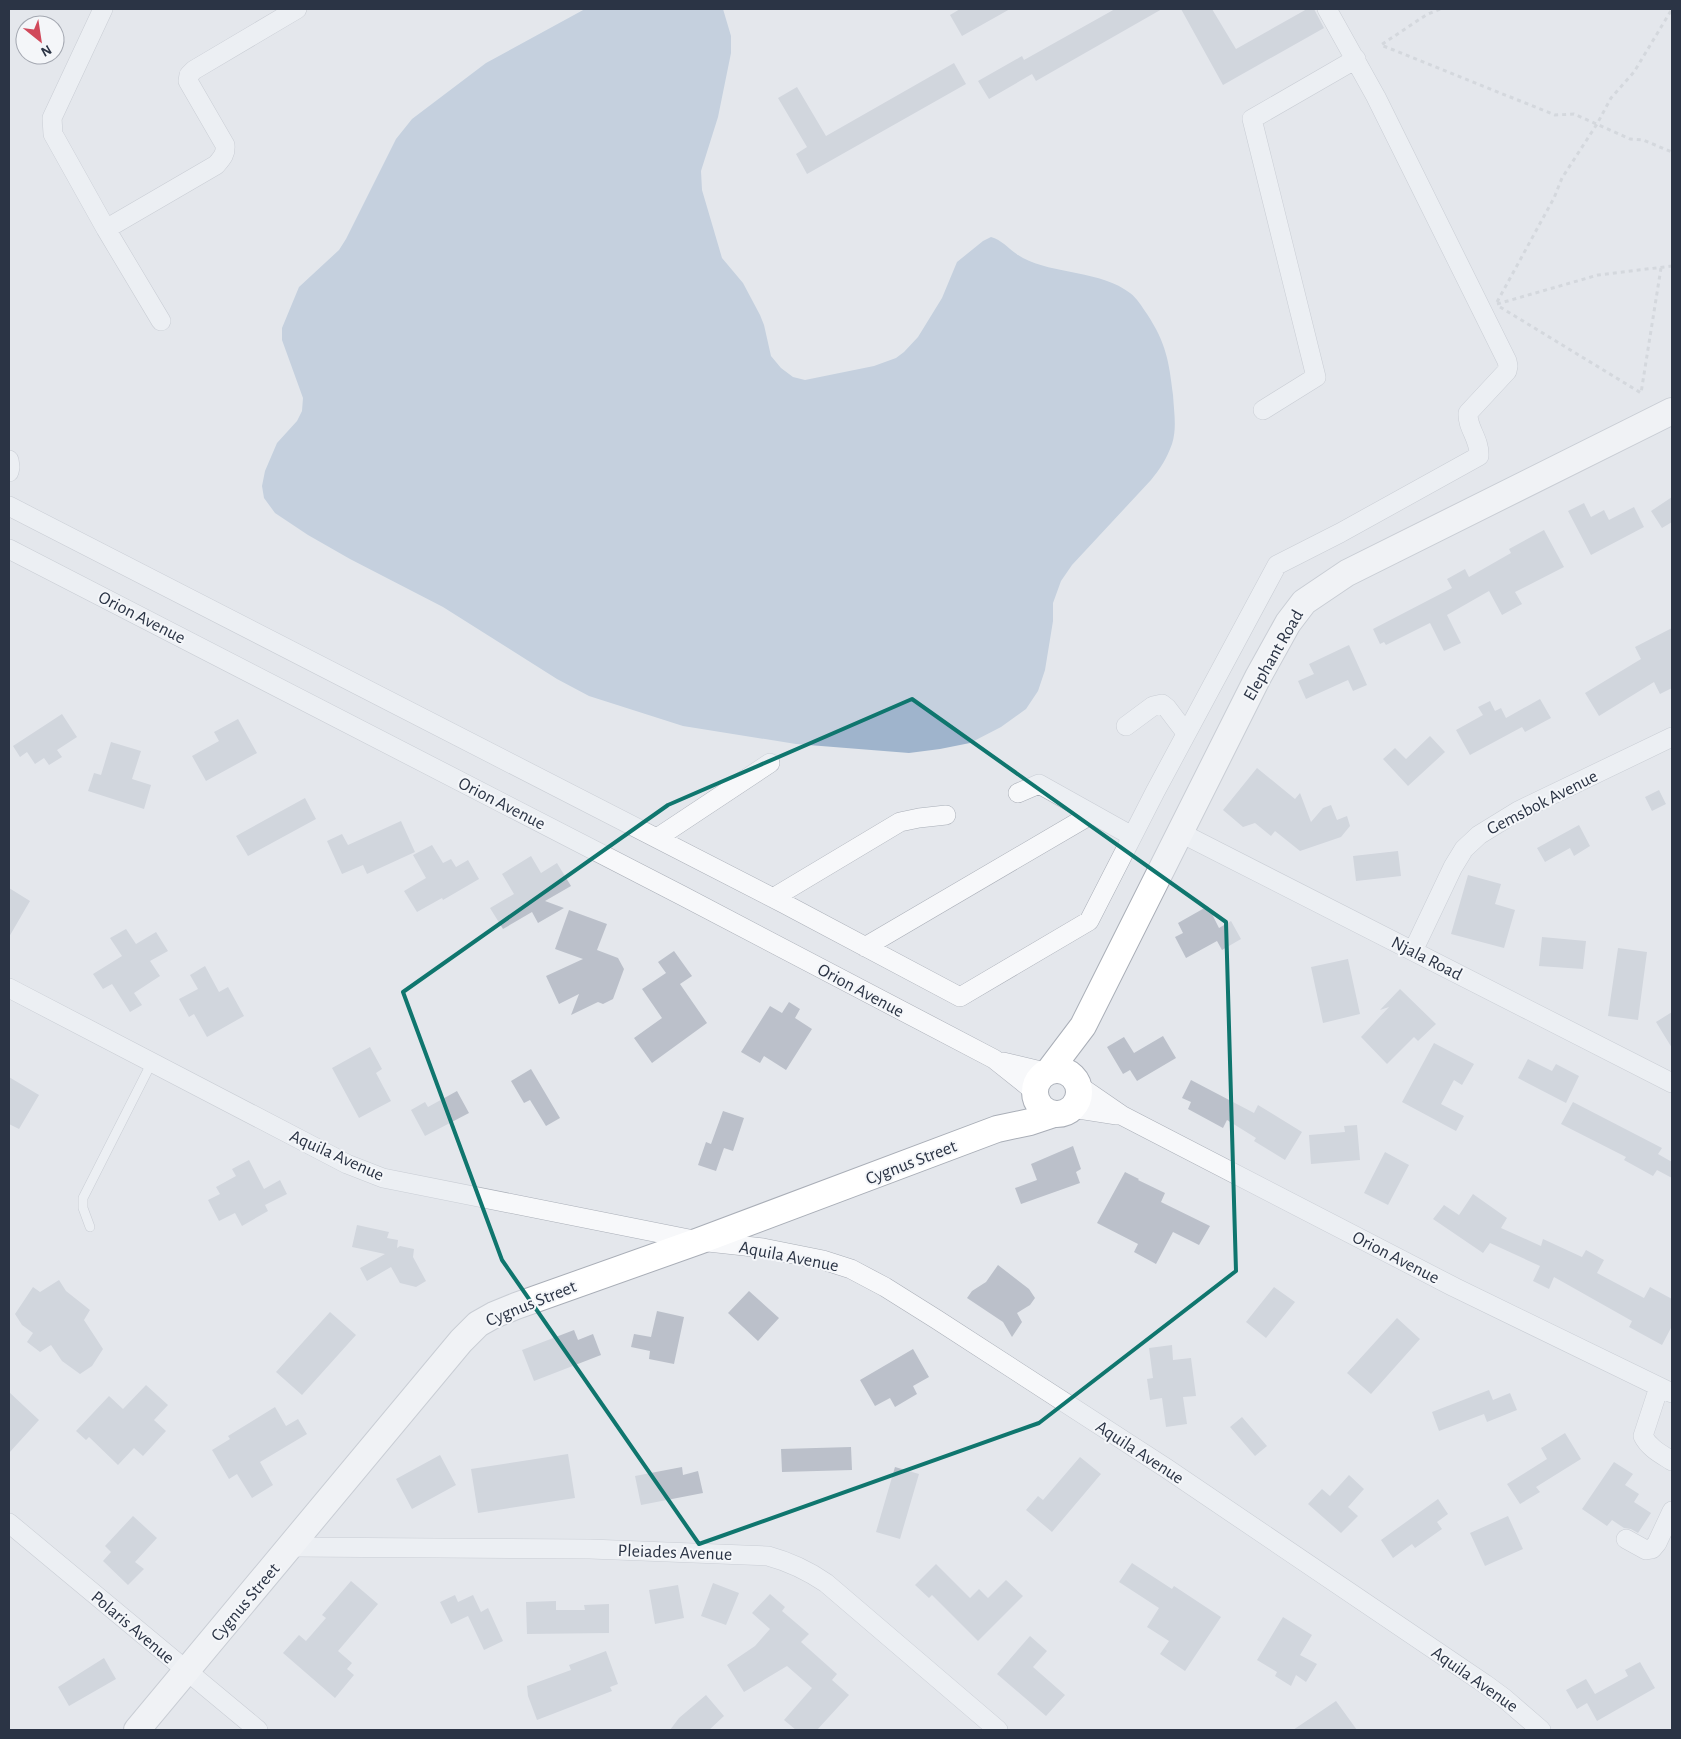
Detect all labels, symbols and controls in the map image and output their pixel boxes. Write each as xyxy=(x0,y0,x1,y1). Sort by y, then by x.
north arrow xyxy=(15,15,65,65)
text: N xyxy=(38,42,54,59)
street label: Orion Avenue xyxy=(95,588,188,647)
street label: Elephant Road xyxy=(1241,607,1307,704)
street label: Gemsbok Avenue xyxy=(1484,767,1601,839)
street label: Orion Avenue xyxy=(455,774,548,833)
street label: Njala Road xyxy=(1388,933,1465,984)
street label: Orion Avenue xyxy=(814,961,907,1021)
street label: Aquila Avenue xyxy=(287,1127,386,1185)
street label: Cygnus Street xyxy=(863,1137,959,1188)
street label: Orion Avenue xyxy=(1349,1228,1442,1287)
street label: Aquila Avenue xyxy=(738,1239,840,1275)
street label: Cygnus Street xyxy=(484,1278,579,1330)
street label: Aquila Avenue xyxy=(1092,1418,1187,1488)
street label: Pleiades Avenue xyxy=(617,1542,732,1564)
street label: Cygnus Street xyxy=(208,1560,284,1645)
street label: Polaris Avenue xyxy=(87,1588,177,1668)
street label: Aquila Avenue xyxy=(1428,1643,1521,1716)

